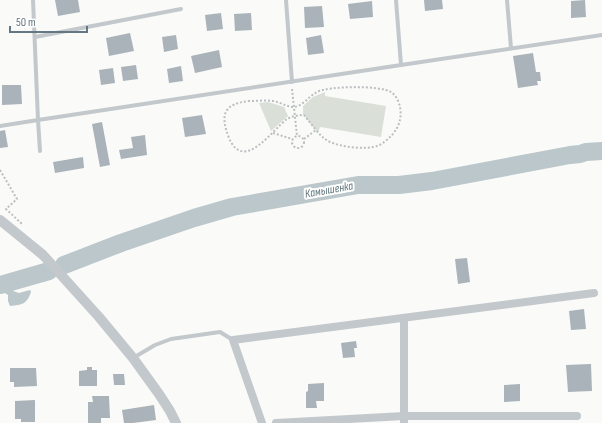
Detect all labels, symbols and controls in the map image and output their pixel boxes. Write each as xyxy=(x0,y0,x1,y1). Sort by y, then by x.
scale bar xyxy=(10,8,87,34)
text: 50 m xyxy=(16,15,36,30)
water label: Камышенка xyxy=(304,178,354,202)

